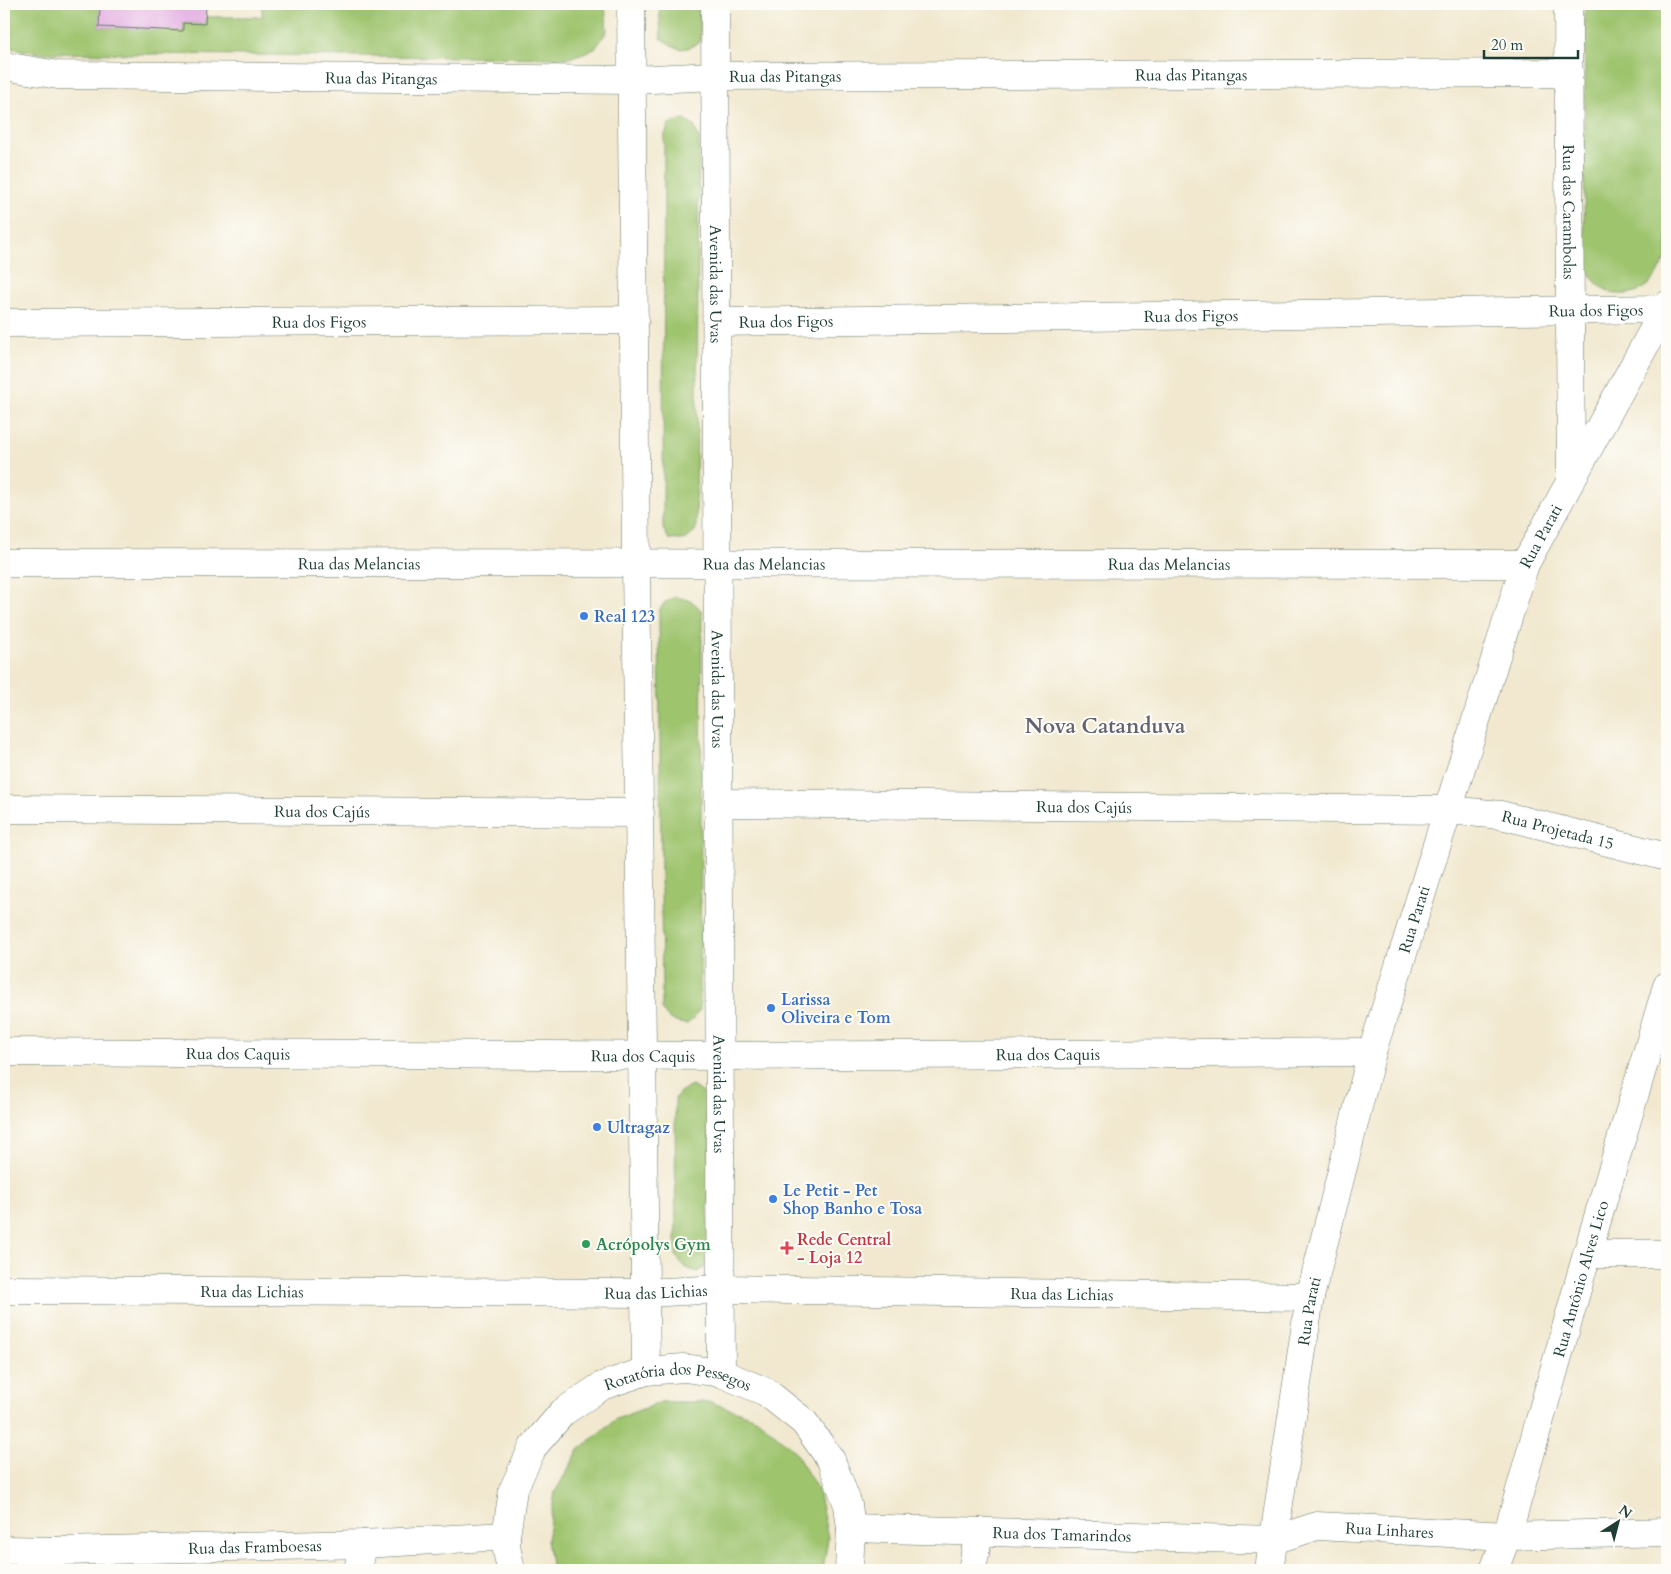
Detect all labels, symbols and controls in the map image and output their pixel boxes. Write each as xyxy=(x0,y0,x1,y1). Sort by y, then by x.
scale bar xyxy=(1484,28,1577,60)
text: 20 m xyxy=(1491,35,1523,55)
street label: Rua das Pitangas xyxy=(1135,64,1247,87)
street label: Rua das Pitangas xyxy=(729,66,841,88)
street label: Rua das Pitangas xyxy=(325,67,438,90)
street label: Rua das Carambolas xyxy=(1557,144,1580,280)
street label: Avenida das Uvas xyxy=(704,225,726,343)
street label: Rua dos Figos xyxy=(1549,299,1643,323)
street label: Rua dos Figos xyxy=(1144,305,1238,328)
street label: Rua dos Figos xyxy=(739,310,833,334)
street label: Rua dos Figos xyxy=(272,311,366,334)
street label: Rua Parati xyxy=(1515,500,1568,572)
street label: Rua das Melancias xyxy=(298,553,420,575)
street label: Rua das Melancias xyxy=(703,553,825,576)
street label: Rua das Melancias xyxy=(1108,554,1230,576)
place label: Real 123 xyxy=(594,606,655,628)
marker: Real 123 xyxy=(578,610,590,622)
street label: Avenida das Uvas xyxy=(706,630,728,748)
district label: Nova Catanduva xyxy=(1025,712,1186,741)
street label: Rua dos Cajús xyxy=(1036,796,1132,819)
street label: Rua dos Cajús xyxy=(274,801,370,823)
street label: Rua Projetada 15 xyxy=(1499,806,1616,855)
street label: Rua Parati xyxy=(1394,882,1436,956)
place label: Larissa Oliveira e Tom xyxy=(781,989,891,1029)
marker: Larissa Oliveira e Tom xyxy=(765,1002,777,1014)
street label: Avenida das Uvas xyxy=(708,1035,730,1153)
street label: Rua dos Caquis xyxy=(186,1043,290,1066)
street label: Rua dos Caquis xyxy=(996,1044,1100,1066)
street label: Rua dos Caquis xyxy=(591,1045,695,1068)
place label: Ultragaz xyxy=(607,1117,670,1139)
marker: Ultragaz xyxy=(591,1121,603,1133)
place label: Le Petit - Pet Shop Banho e Tosa xyxy=(783,1180,922,1220)
marker: Le Petit - Pet Shop Banho e Tosa xyxy=(767,1193,779,1205)
street label: Rua Antônio Alves Lico xyxy=(1548,1197,1615,1360)
place label: Rede Central - Loja 12 xyxy=(797,1229,892,1269)
place label: Acrópolys Gym xyxy=(596,1234,711,1256)
marker: Acrópolys Gym xyxy=(580,1238,592,1250)
marker: Rede Central - Loja 12 xyxy=(781,1242,793,1254)
street label: Rua Parati xyxy=(1293,1274,1327,1347)
street label: Rua das Lichias xyxy=(604,1280,708,1305)
street label: Rua das Lichias xyxy=(200,1281,304,1303)
street label: Rua das Lichias xyxy=(1010,1283,1114,1306)
street label: Rotatória dos Pessegos xyxy=(601,1358,755,1397)
north arrow xyxy=(1594,1496,1644,1546)
text: N xyxy=(1615,1501,1636,1523)
street label: Rua Linhares xyxy=(1345,1518,1434,1544)
street label: Rua dos Tamarindos xyxy=(992,1522,1132,1548)
street label: Rua das Framboesas xyxy=(188,1535,322,1560)

